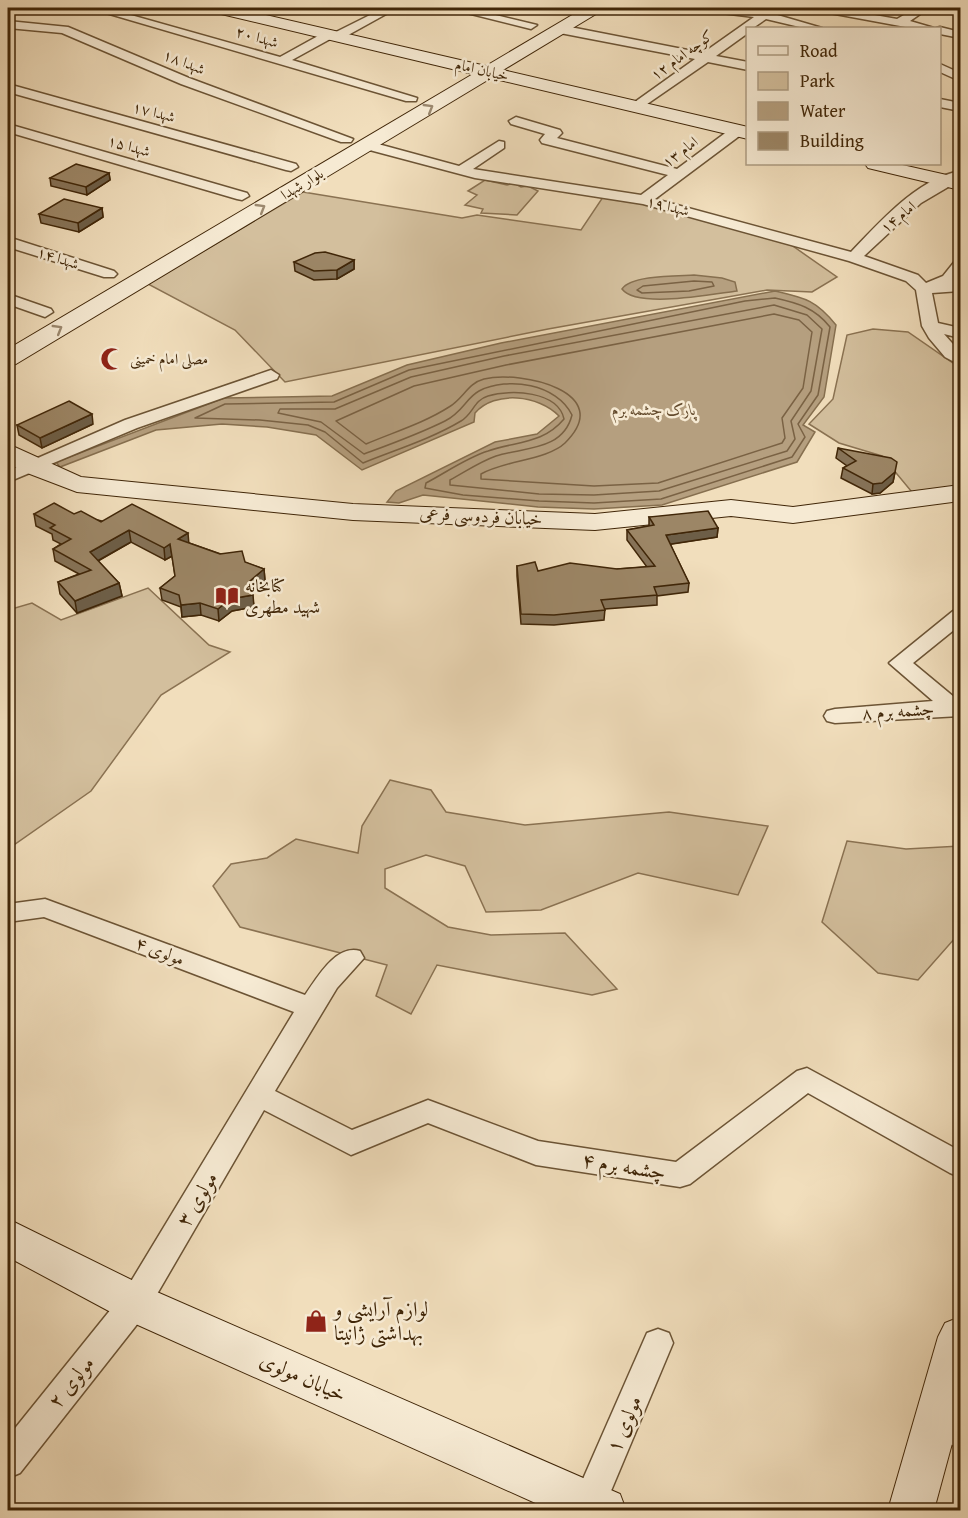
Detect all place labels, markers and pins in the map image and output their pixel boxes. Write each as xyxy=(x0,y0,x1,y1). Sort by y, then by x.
mosque icon: مصلی امام خمینی xyxy=(99,346,125,372)
place label: مصلی امام خمینی xyxy=(130,348,208,372)
place label: کتابخانه شهید مطهری xyxy=(245,572,320,620)
library icon: کتابخانه شهید مطهری xyxy=(214,583,240,609)
place label: لوازم آرایشی و بهداشتی ژانیتا xyxy=(332,1293,429,1348)
shop icon: لوازم آرایشی و بهداشتی ژانیتا xyxy=(303,1308,329,1334)

